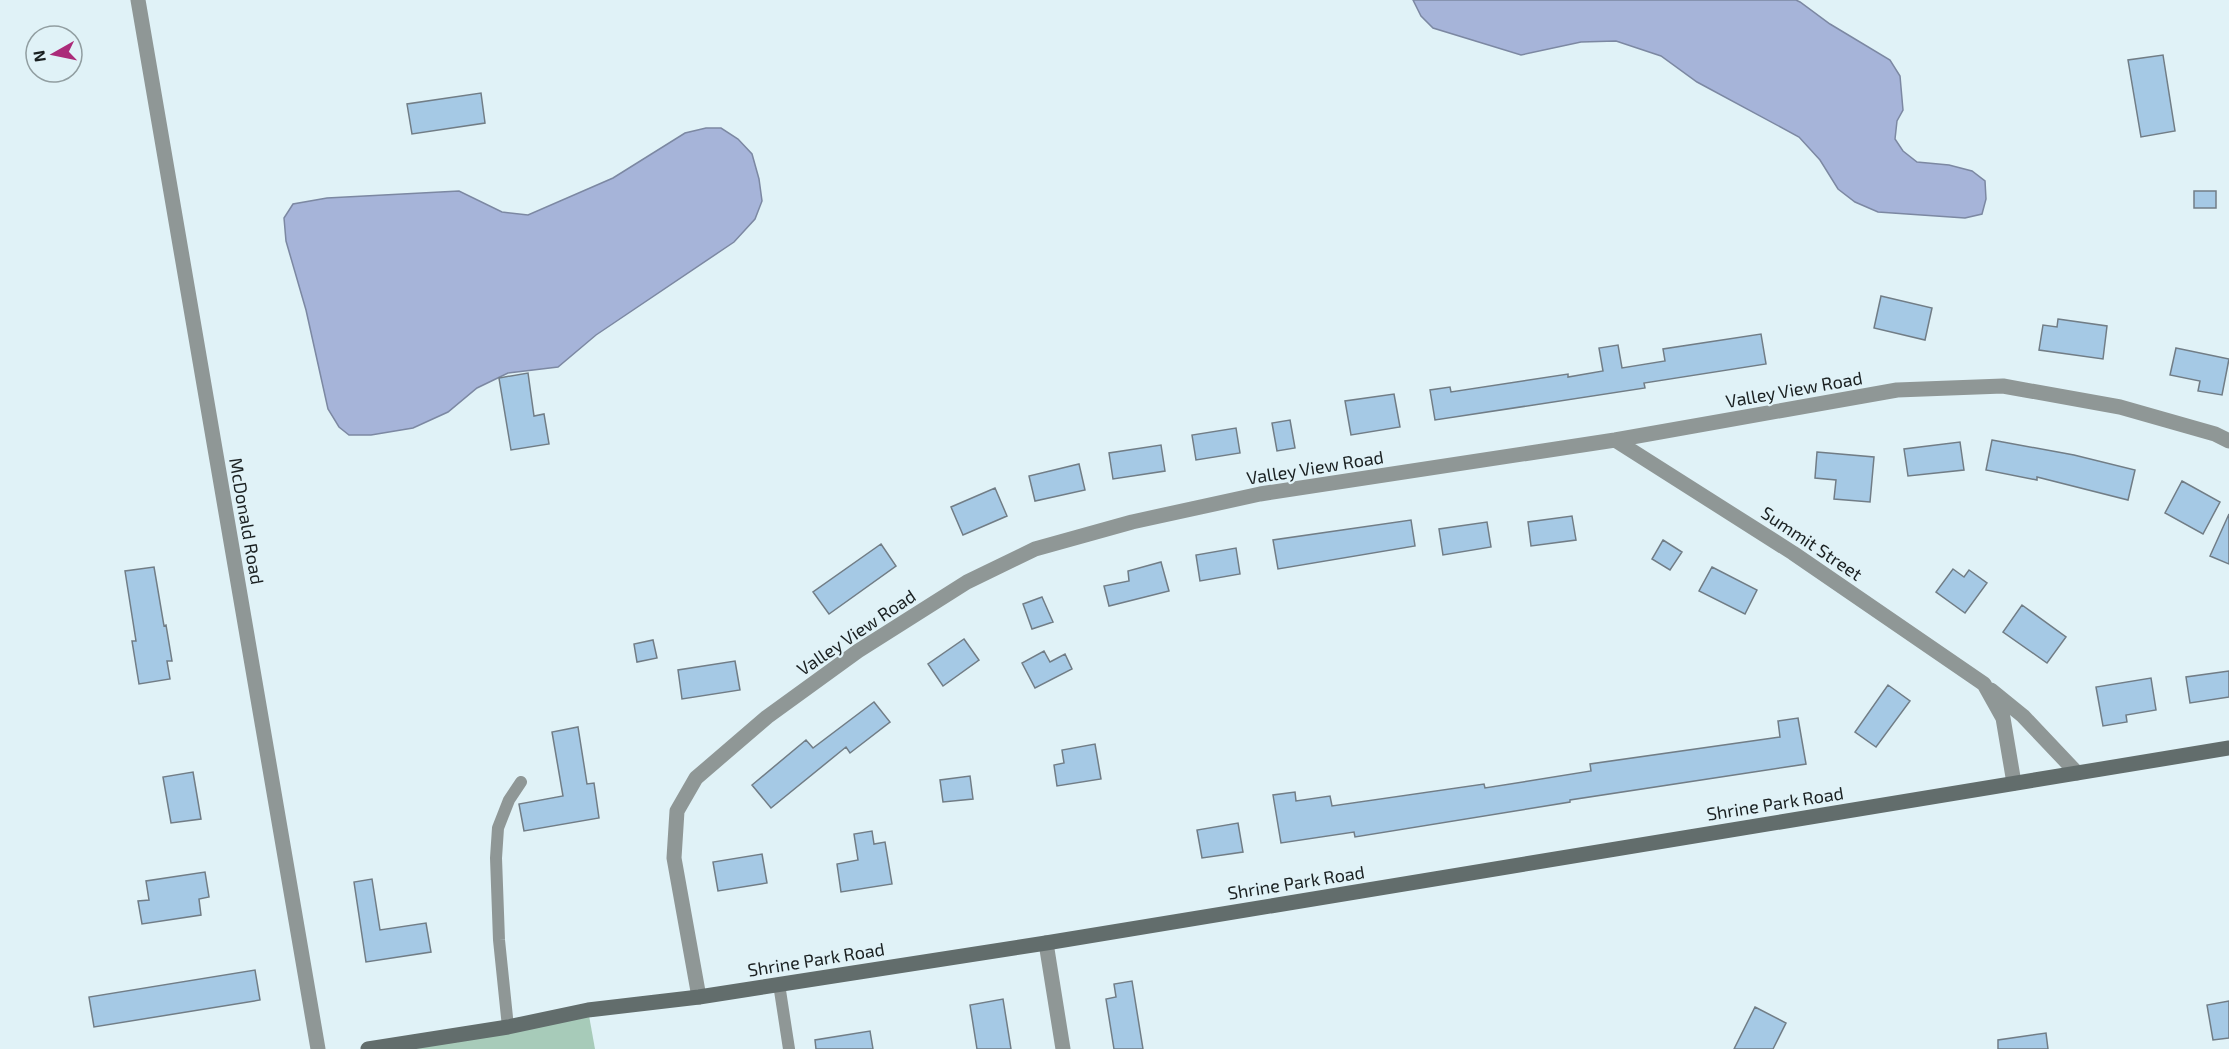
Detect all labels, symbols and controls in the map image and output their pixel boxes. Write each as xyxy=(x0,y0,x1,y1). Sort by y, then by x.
north arrow xyxy=(24,24,84,84)
text: N xyxy=(28,49,49,64)
street label: Valley View Road xyxy=(1724,366,1864,412)
street label: Valley View Road xyxy=(1245,445,1385,489)
street label: McDonald Road xyxy=(225,456,269,586)
street label: Summit Street xyxy=(1757,501,1867,585)
street label: Valley View Road xyxy=(792,584,920,680)
street label: Shrine Park Road xyxy=(1705,781,1845,825)
street label: Shrine Park Road xyxy=(1226,860,1366,904)
street label: Shrine Park Road xyxy=(746,937,886,981)

